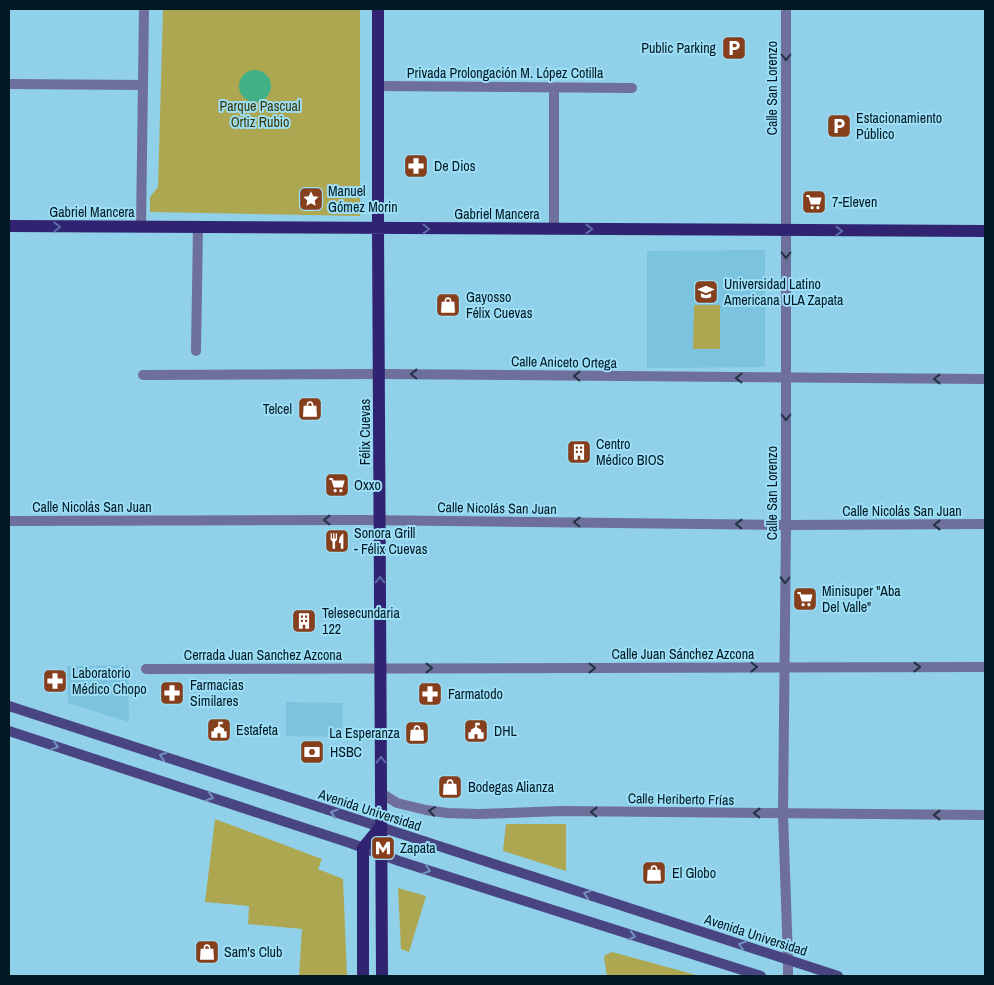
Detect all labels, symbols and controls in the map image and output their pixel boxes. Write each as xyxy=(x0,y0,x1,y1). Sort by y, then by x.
parking icon: Public Parking xyxy=(721,35,747,61)
place label: Public Parking xyxy=(641,39,717,57)
street label: Calle San Lorenzo xyxy=(763,41,781,135)
one-way arrow xyxy=(781,54,791,62)
street label: Privada Prolongación M. López Cotilla xyxy=(407,64,604,82)
park label: Parque Pascual Ortiz Rubio xyxy=(219,97,301,131)
place label: Estacionamiento Público xyxy=(856,109,942,143)
parking icon: Estacionamiento Público xyxy=(826,113,852,139)
pharmacy icon: De Dios xyxy=(403,153,429,179)
place label: De Dios xyxy=(434,157,476,175)
place label: Manuel Gómez Morin xyxy=(328,182,398,216)
place icon: Manuel Gómez Morin xyxy=(298,186,324,212)
supermarket icon: 7-Eleven xyxy=(801,189,827,215)
place label: 7-Eleven xyxy=(832,193,877,211)
street label: Gabriel Mancera xyxy=(49,203,135,221)
street label: Gabriel Mancera xyxy=(454,205,540,223)
one-way arrow xyxy=(54,222,62,232)
one-way arrow xyxy=(423,223,431,234)
one-way arrow xyxy=(586,224,593,234)
one-way arrow xyxy=(836,226,843,236)
one-way arrow xyxy=(781,252,791,259)
place label: Universidad Latino Americana ULA Zapata xyxy=(723,275,844,309)
school or university icon: Universidad Latino Americana ULA Zapata xyxy=(693,279,719,305)
place label: Gayosso Félix Cuevas xyxy=(466,288,533,322)
shop icon: Gayosso Félix Cuevas xyxy=(435,292,461,318)
street label: Calle Aniceto Ortega xyxy=(511,352,618,372)
one-way arrow xyxy=(410,369,418,379)
one-way arrow xyxy=(572,371,580,381)
one-way arrow xyxy=(735,373,742,383)
one-way arrow xyxy=(932,374,940,384)
shop icon: Telcel xyxy=(297,396,323,422)
street label: Félix Cuevas xyxy=(356,399,374,465)
place label: Telcel xyxy=(263,400,292,418)
one-way arrow xyxy=(781,414,791,422)
place label: Centro Médico BIOS xyxy=(596,435,665,469)
building icon: Centro Médico BIOS xyxy=(566,439,592,465)
street label: Calle San Lorenzo xyxy=(763,446,781,540)
supermarket icon: Oxxo xyxy=(324,472,350,498)
place label: Oxxo xyxy=(354,476,381,494)
street label: Calle Nicolás San Juan xyxy=(32,498,152,516)
street label: Calle Nicolás San Juan xyxy=(437,498,557,518)
street label: Calle Nicolás San Juan xyxy=(842,502,962,520)
one-way arrow xyxy=(322,515,330,525)
one-way arrow xyxy=(572,517,580,528)
one-way arrow xyxy=(735,519,743,530)
one-way arrow xyxy=(932,520,940,530)
place label: Sonora Grill - Félix Cuevas xyxy=(354,524,428,558)
restaurant icon: Sonora Grill - Félix Cuevas xyxy=(324,528,350,554)
one-way arrow xyxy=(375,576,385,584)
one-way arrow xyxy=(780,576,791,584)
place label: Minisuper "Aba Del Valle" xyxy=(822,582,901,616)
supermarket icon: Minisuper "Aba Del Valle" xyxy=(792,586,818,612)
place label: Telesecundaria 122 xyxy=(322,604,400,638)
building icon: Telesecundaria 122 xyxy=(291,608,317,634)
street label: Calle Juan Sánchez Azcona xyxy=(612,645,755,663)
street label: Cerrada Juan Sanchez Azcona xyxy=(184,646,343,664)
one-way arrow xyxy=(751,662,759,672)
one-way arrow xyxy=(914,662,921,672)
one-way arrow xyxy=(426,663,434,673)
one-way arrow xyxy=(588,663,596,673)
place label: Laboratorio Médico Chopo xyxy=(72,664,147,698)
pharmacy icon: Laboratorio Médico Chopo xyxy=(42,668,68,694)
place label: Farmacias Similares xyxy=(190,676,244,710)
pharmacy icon: Farmacias Similares xyxy=(159,680,185,706)
pharmacy icon: Farmatodo xyxy=(417,681,443,707)
place label: Farmatodo xyxy=(448,685,503,703)
public building icon: Estafeta xyxy=(206,717,232,743)
public building icon: DHL xyxy=(463,718,489,744)
shop icon: La Esperanza xyxy=(404,720,430,746)
place label: Estafeta xyxy=(236,721,279,739)
place label: DHL xyxy=(494,722,518,740)
place label: La Esperanza xyxy=(329,724,401,742)
bank icon: HSBC xyxy=(299,739,325,765)
one-way arrow xyxy=(51,741,59,751)
place label: HSBC xyxy=(330,743,362,761)
one-way arrow xyxy=(160,752,168,762)
one-way arrow xyxy=(376,756,386,764)
shop icon: Bodegas Alianza xyxy=(437,774,463,800)
place label: Bodegas Alianza xyxy=(468,778,555,796)
street label: Avenida Universidad xyxy=(315,785,424,835)
street label: Calle Heriberto Frías xyxy=(628,789,735,809)
one-way arrow xyxy=(205,791,213,801)
one-way arrow xyxy=(427,806,436,816)
one-way arrow xyxy=(590,806,598,817)
one-way arrow xyxy=(752,808,760,819)
one-way arrow xyxy=(331,809,339,819)
one-way arrow xyxy=(932,810,940,820)
metro station icon: Zapata xyxy=(370,835,396,861)
place label: Zapata xyxy=(400,839,436,857)
shop icon: El Globo xyxy=(641,860,667,886)
place label: El Globo xyxy=(672,864,716,882)
one-way arrow xyxy=(423,865,431,875)
one-way arrow xyxy=(584,890,592,900)
street label: Avenida Universidad xyxy=(701,910,810,960)
one-way arrow xyxy=(627,930,636,940)
shop icon: Sam's Club xyxy=(194,939,220,965)
one-way arrow xyxy=(738,941,746,951)
place label: Sam's Club xyxy=(224,943,282,961)

